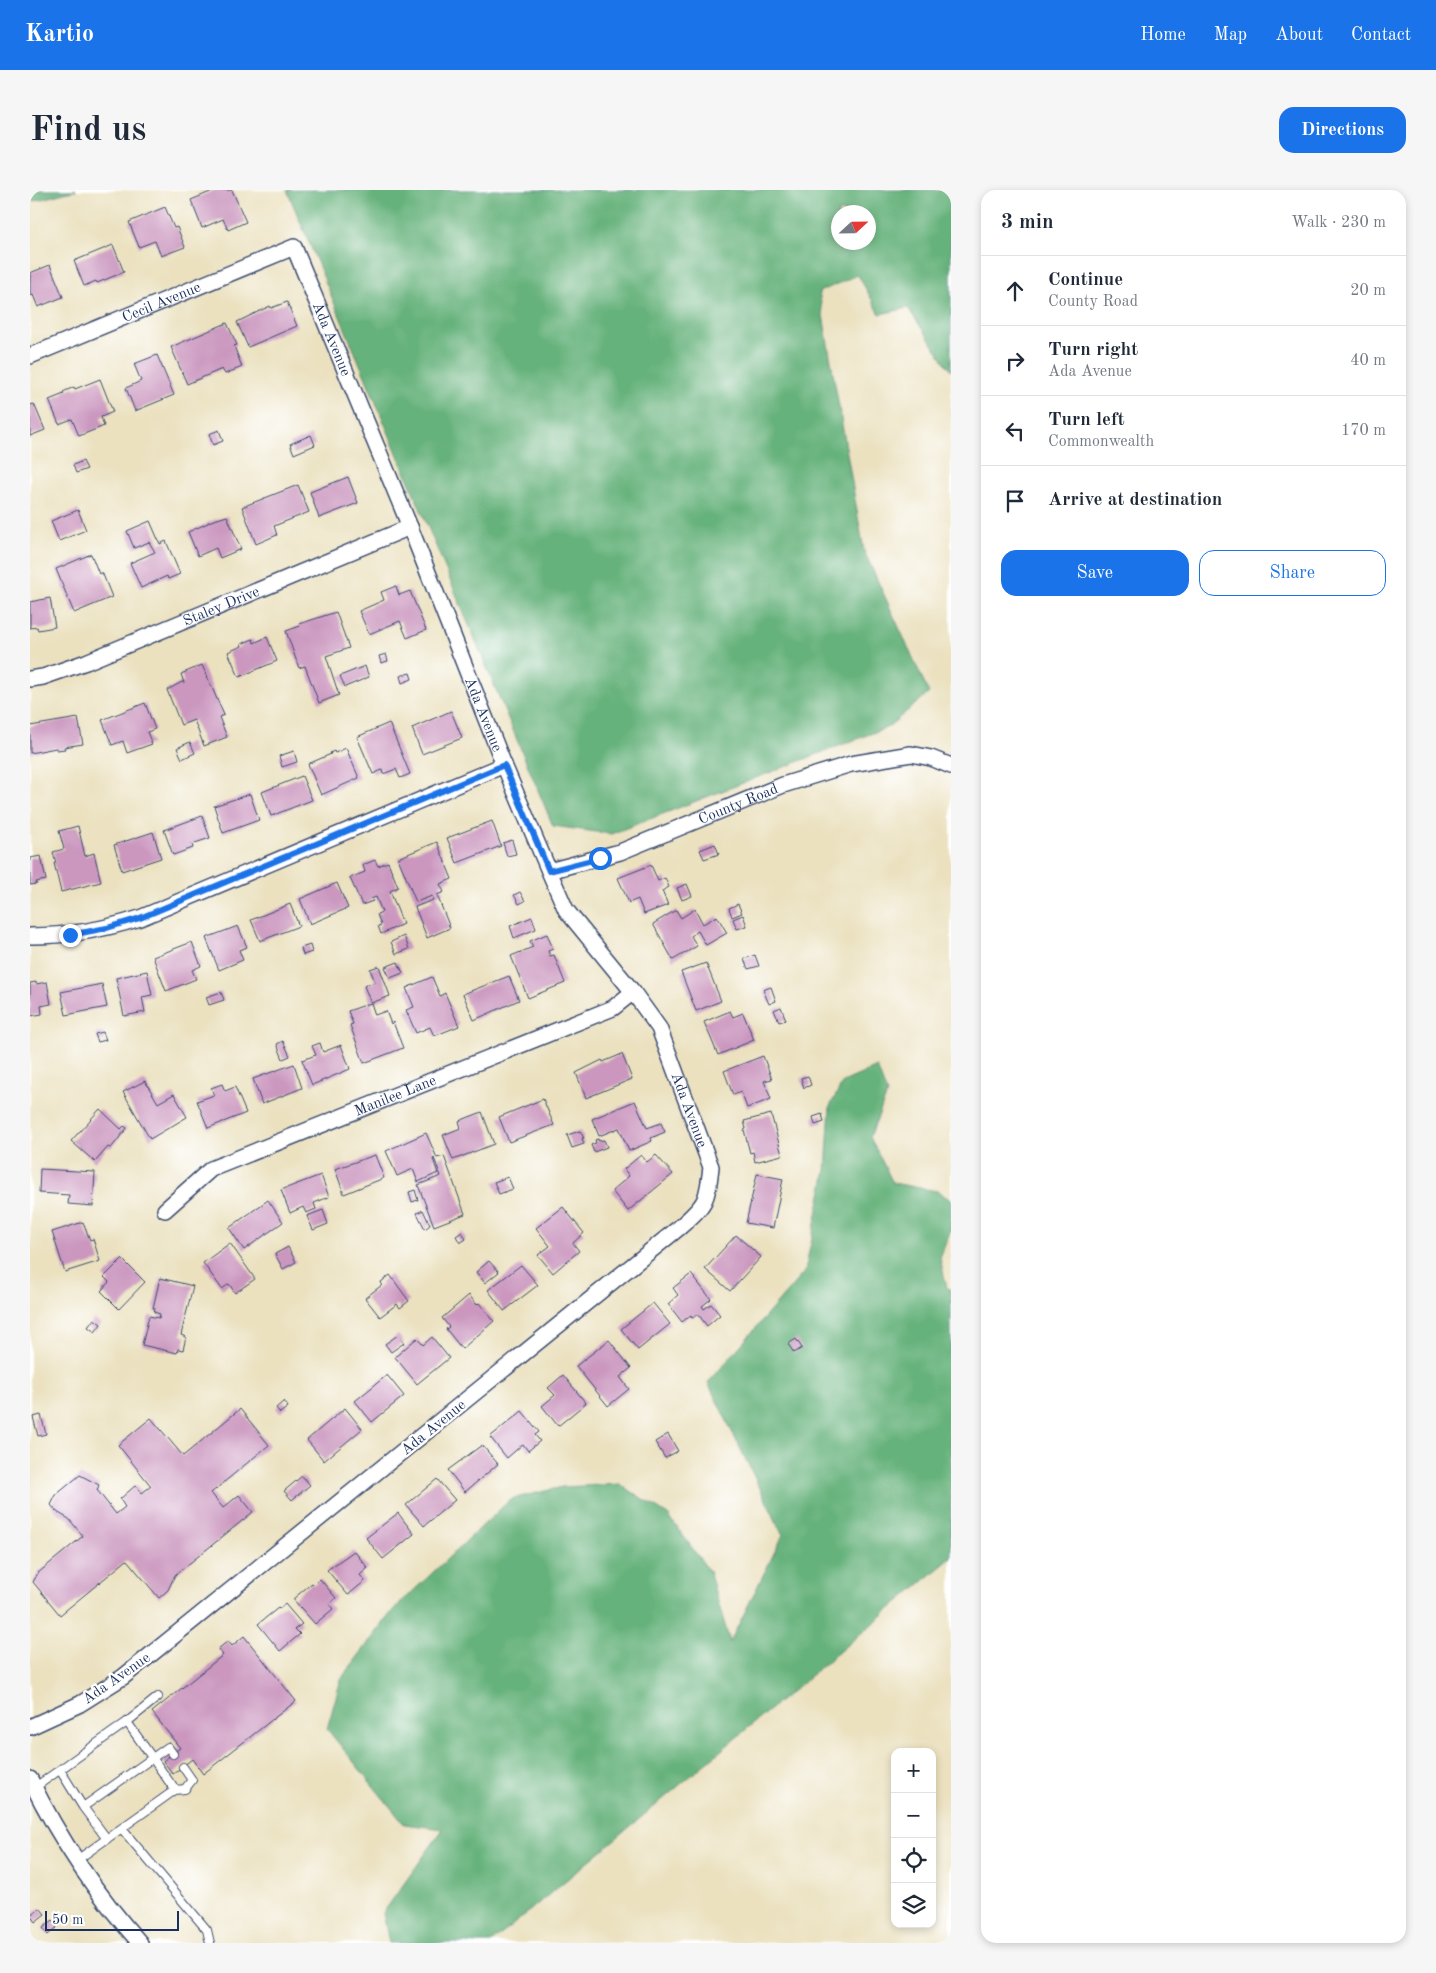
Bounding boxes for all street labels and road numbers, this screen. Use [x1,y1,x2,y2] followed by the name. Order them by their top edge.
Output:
[120,280,203,326] street label: Cecil Avenue
[309,300,353,379] street label: Ada Avenue
[181,585,262,630] street label: Staley Drive
[461,675,504,754] street label: Ada Avenue
[697,782,781,828] street label: County Road
[667,1071,709,1150] street label: Ada Avenue
[353,1074,439,1120] street label: Manilee Lane
[399,1398,469,1459] street label: Ada Avenue
[80,1651,153,1708] street label: Ada Avenue

